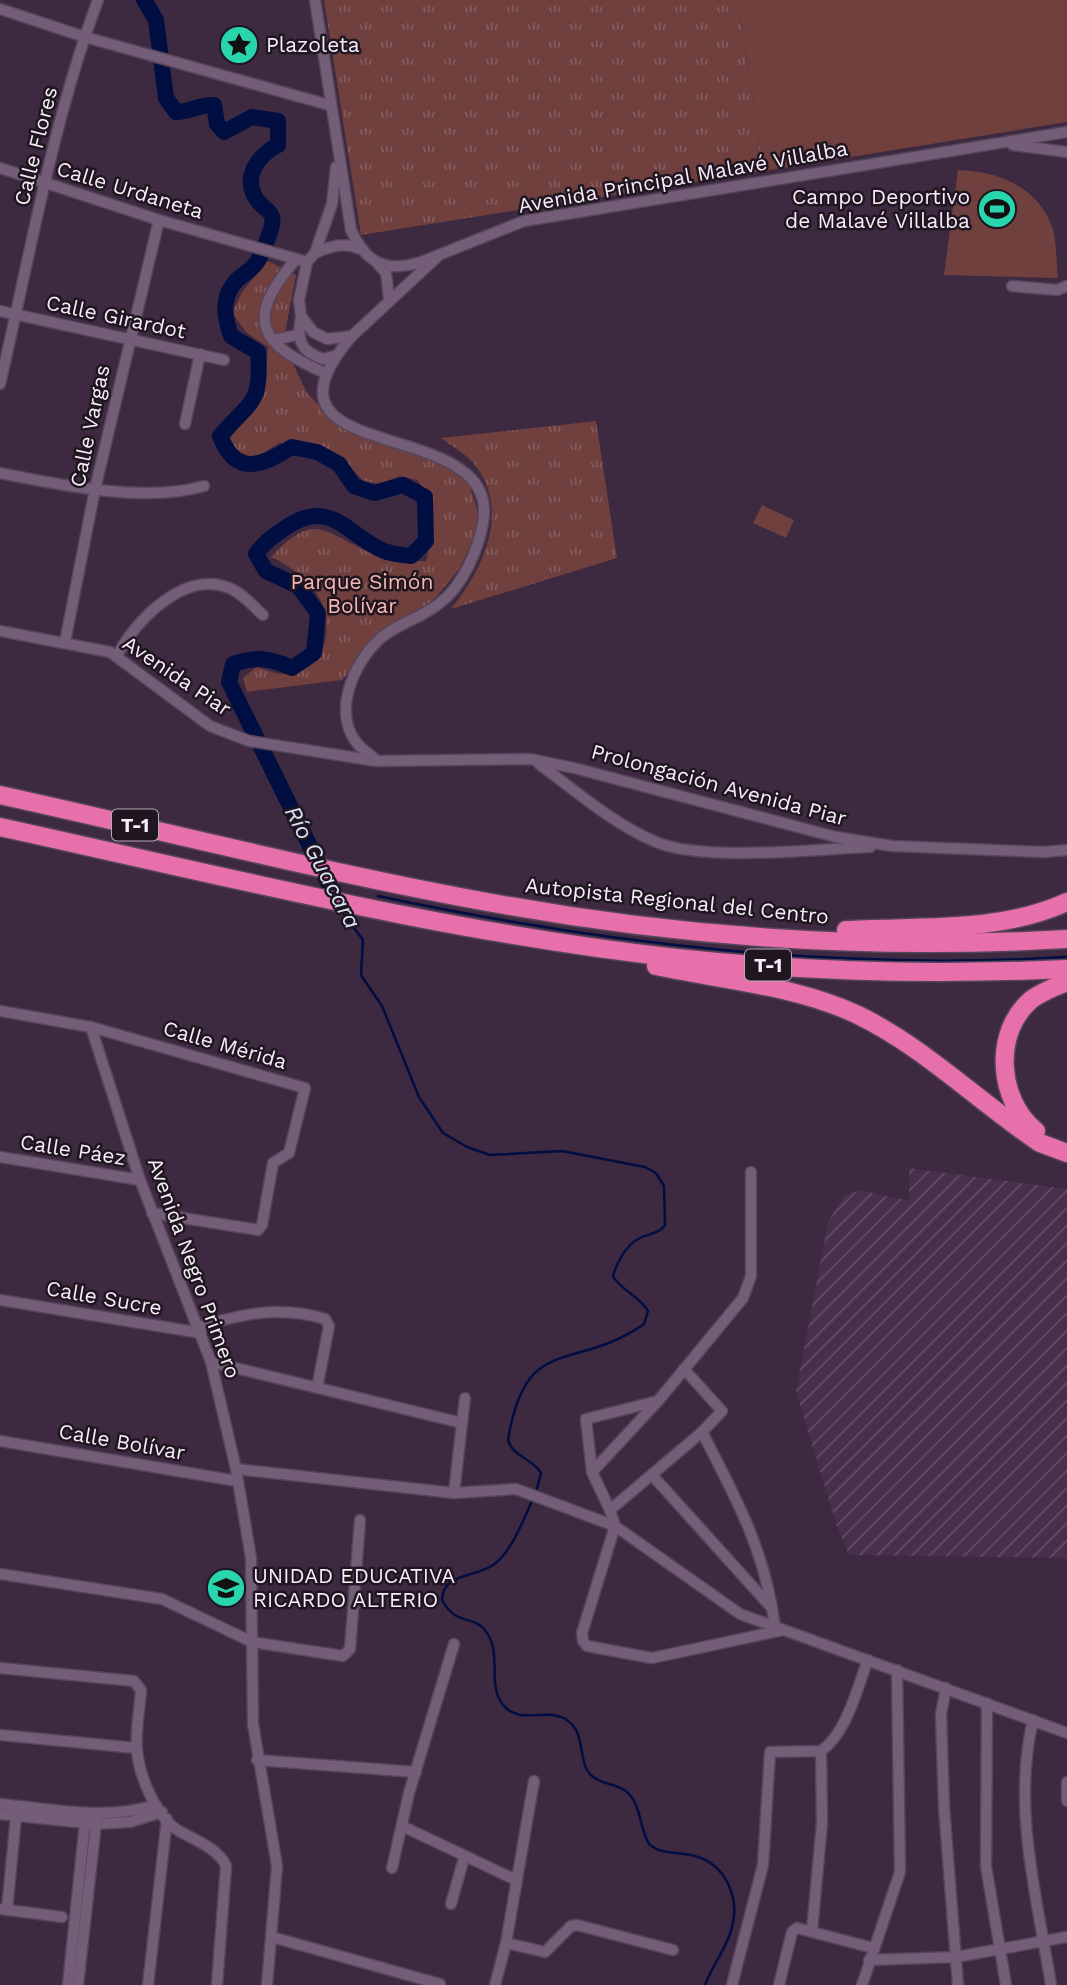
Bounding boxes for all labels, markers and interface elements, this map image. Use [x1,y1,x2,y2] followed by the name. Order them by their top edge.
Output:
[218,24,260,66] place icon: Plazoleta
[266,32,360,57] place label: Plazoleta
[9,84,62,208] street label: Calle Flores
[516,135,850,218] street label: Avenida Principal Malavé Villalba
[54,155,207,224] street label: Calle Urdaneta
[785,184,970,233] place label: Campo Deportivo de Malavé Villalba
[976,188,1018,230] sports icon: Campo Deportivo de Malavé Villalba
[44,290,188,344] street label: Calle Girardot
[64,363,115,489] street label: Calle Vargas
[291,569,433,618] park label: Parque Simón Bolívar
[118,630,237,721] street label: Avenida Piar
[589,738,850,831] street label: Prolongación Avenida Piar
[279,801,366,933] water label: Río Guacara
[112,810,158,840] road number: T-1
[524,872,830,929] street label: Autopista Regional del Centro
[745,950,791,981] road number: T-1
[160,1015,290,1074] street label: Calle Mérida
[19,1129,128,1170] street label: Calle Páez
[143,1154,246,1382] street label: Avenida Negro Primero
[44,1275,164,1320] street label: Calle Sucre
[57,1418,188,1465] street label: Calle Bolívar
[253,1563,455,1612] place label: UNIDAD EDUCATIVA RICARDO ALTERIO
[205,1567,247,1609] school or university icon: UNIDAD EDUCATIVA RICARDO ALTERIO

